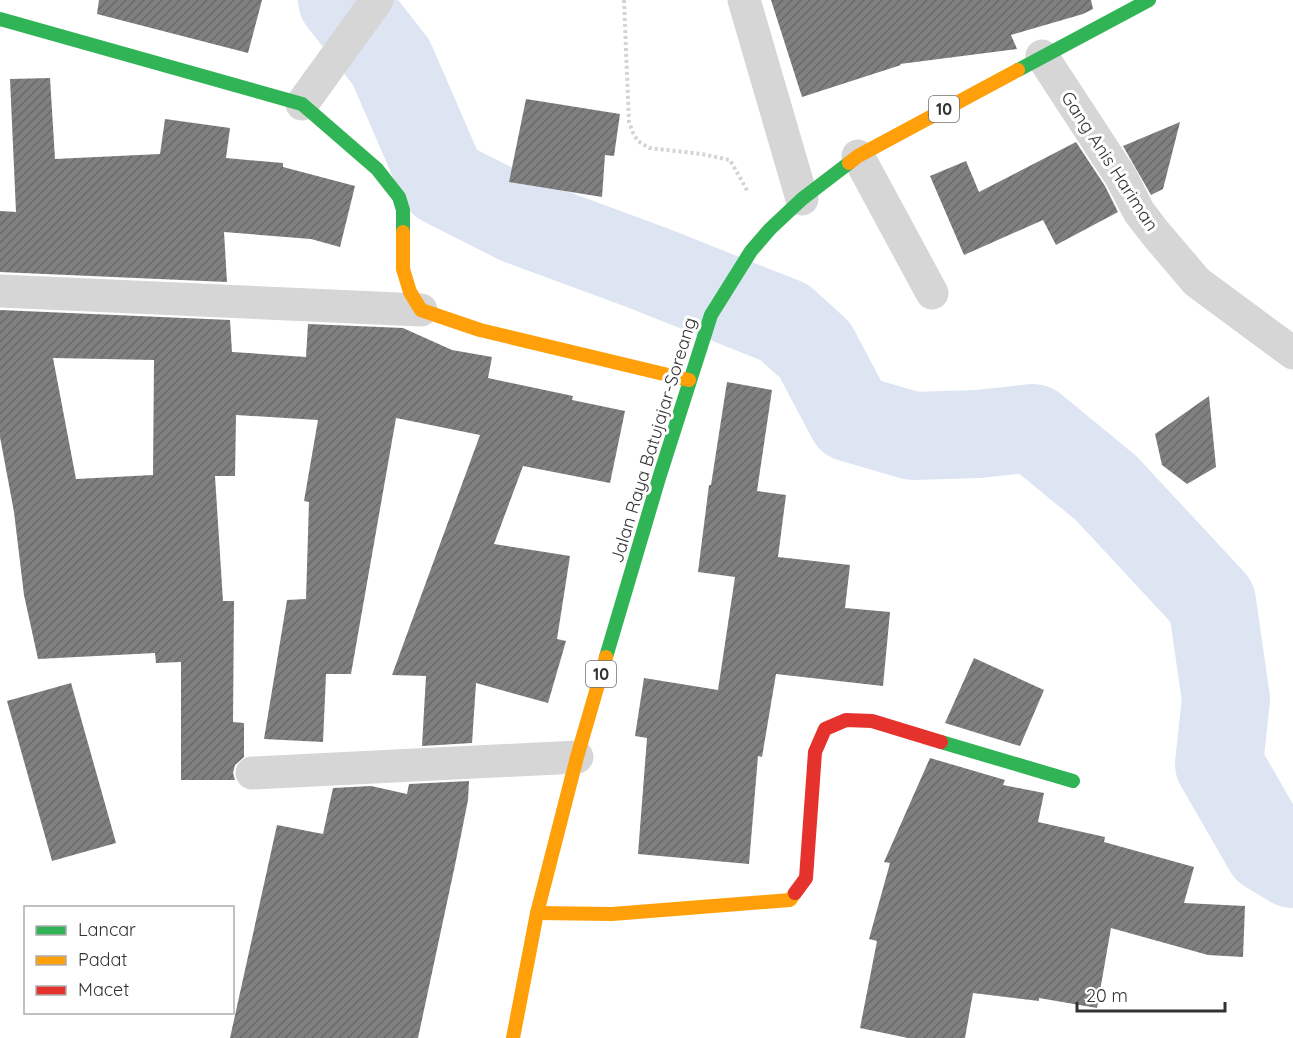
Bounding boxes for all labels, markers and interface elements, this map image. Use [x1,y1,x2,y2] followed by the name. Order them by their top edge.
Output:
[1056,87,1164,235] street label: Gang Anis Hariman
[929,96,959,122] road number: 10
[605,315,701,565] street label: Jalan Raya Batujajar-Soreang
[586,661,616,687] road number: 10
[24,906,234,1014] legend
[78,918,136,941] text: Lancar
[78,948,127,971] text: Padat
[1077,975,1226,1013] scale bar
[78,978,129,1001] text: Macet
[1086,984,1128,1007] text: 20 m

